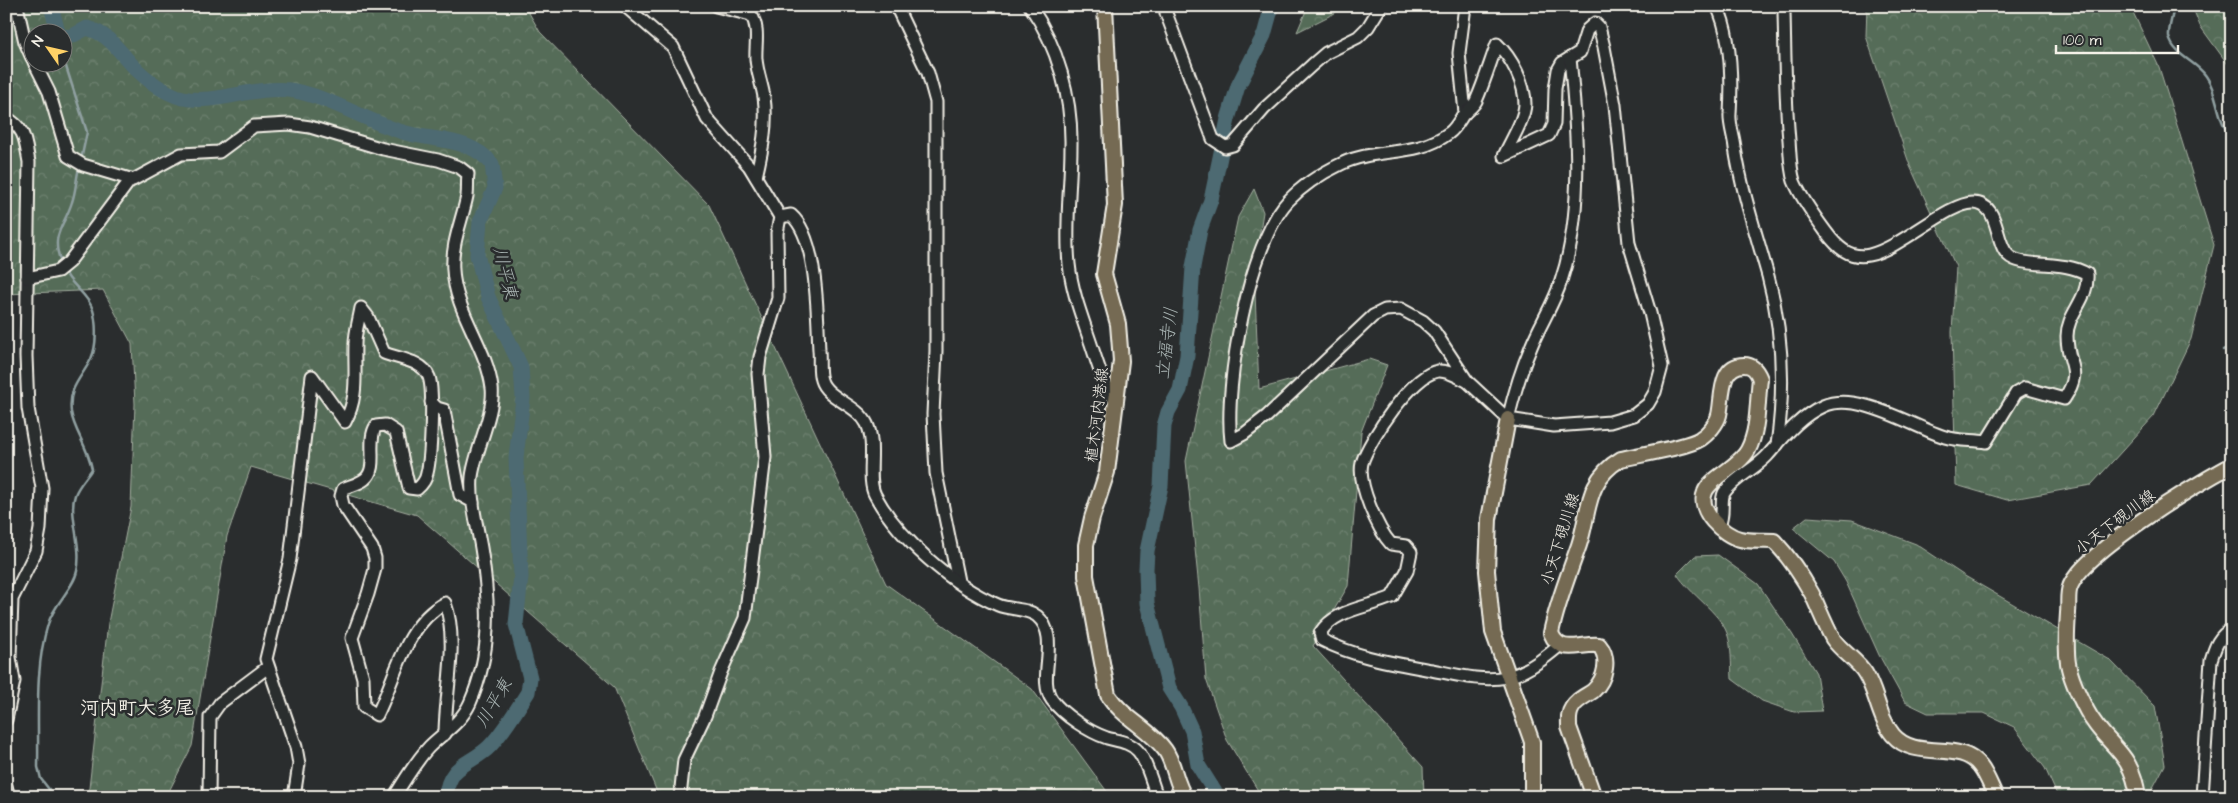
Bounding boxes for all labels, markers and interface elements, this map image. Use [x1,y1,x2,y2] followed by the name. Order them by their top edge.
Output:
[22,22,72,72] north arrow
[2056,22,2178,54] scale bar
[2063,30,2102,51] text: 100 m
[27,32,49,51] text: N
[486,244,524,302] water label: 川平東
[1150,306,1184,380] water label: 立福寺川
[1080,366,1114,464] street label: 植木河内港線
[2070,484,2160,560] street label: 小天下硯川線
[1535,490,1585,588] street label: 小天下硯川線
[469,673,519,733] water label: 川平東
[80,695,194,722] district label: 河内町大多尾

